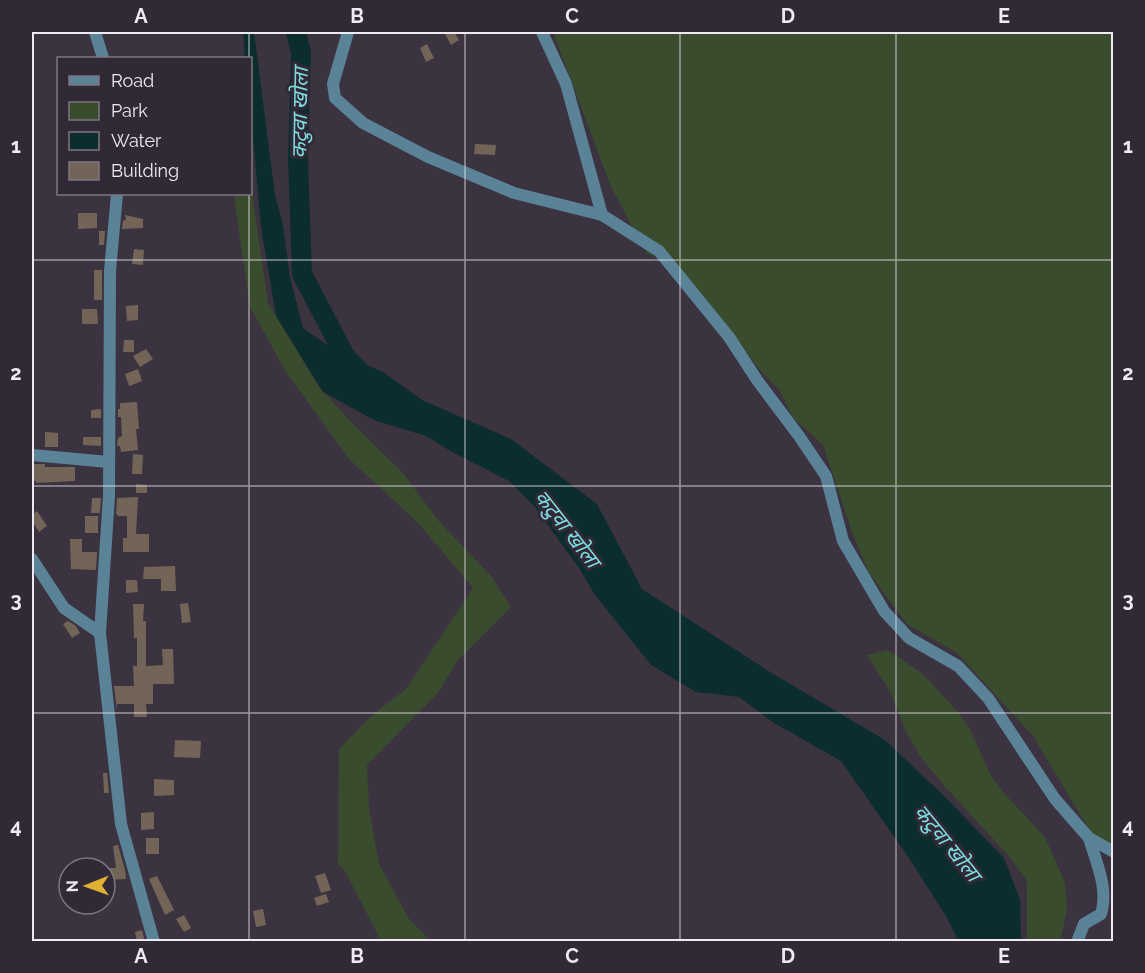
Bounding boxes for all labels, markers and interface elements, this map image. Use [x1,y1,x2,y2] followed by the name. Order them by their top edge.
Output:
[134,4,148,28] text: A
[350,4,364,28] text: B
[565,4,579,28] text: C
[781,4,795,28] text: D
[998,4,1010,28] text: E
[57,57,252,195] legend
[286,64,314,159] water label: कटुवा खोला
[111,70,154,91] text: Road
[111,100,148,121] text: Park
[111,130,162,151] text: Water
[11,134,21,158] text: 1
[1123,134,1133,158] text: 1
[111,160,179,181] text: Building
[10,361,22,385] text: 2
[1122,361,1134,385] text: 2
[529,485,608,576] water label: कटुवा खोला
[10,588,22,612] text: 3
[1122,588,1134,612] text: 3
[908,799,988,889] water label: कटुवा खोला
[10,814,22,838] text: 4
[1122,814,1134,838] text: 4
[57,856,117,916] north arrow
[63,880,82,893] text: N
[134,944,148,968] text: A
[350,944,364,968] text: B
[565,944,579,968] text: C
[781,944,795,968] text: D
[998,944,1010,968] text: E

